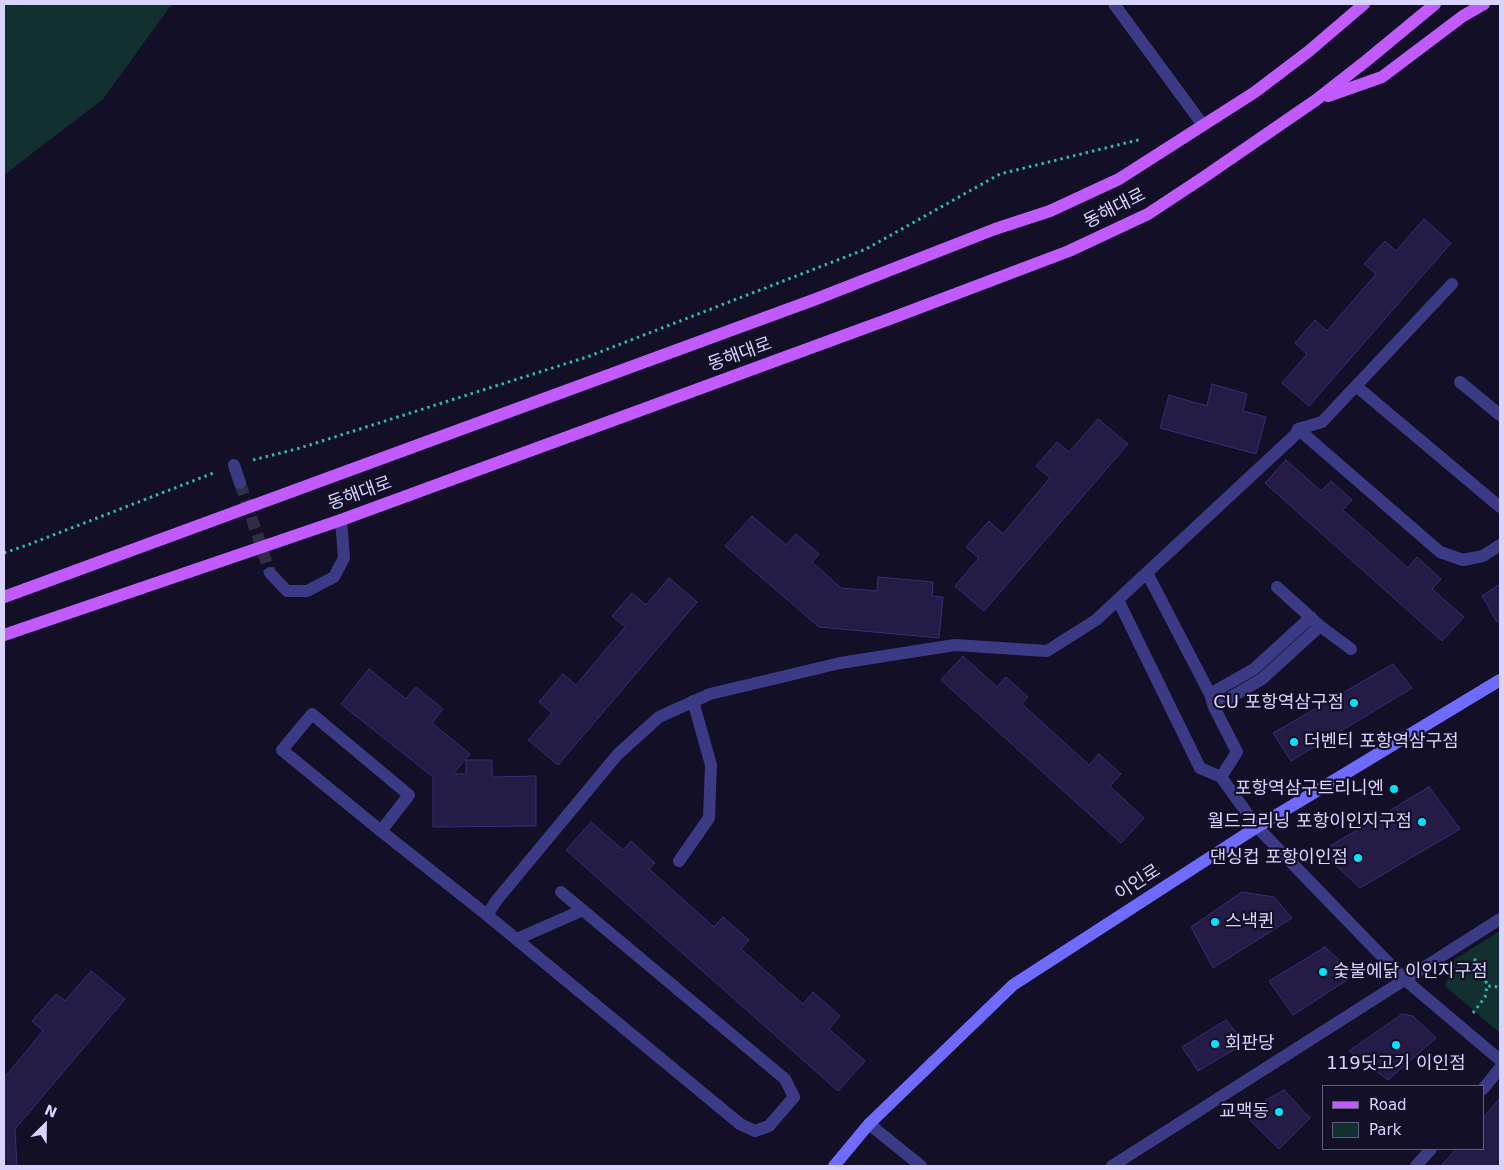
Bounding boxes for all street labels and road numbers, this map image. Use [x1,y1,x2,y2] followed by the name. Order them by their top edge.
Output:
[1081,184,1149,234] street label: 동해대로
[705,334,775,376] street label: 동해대로
[325,473,395,515] street label: 동해대로
[1111,860,1165,906] street label: 이인로

